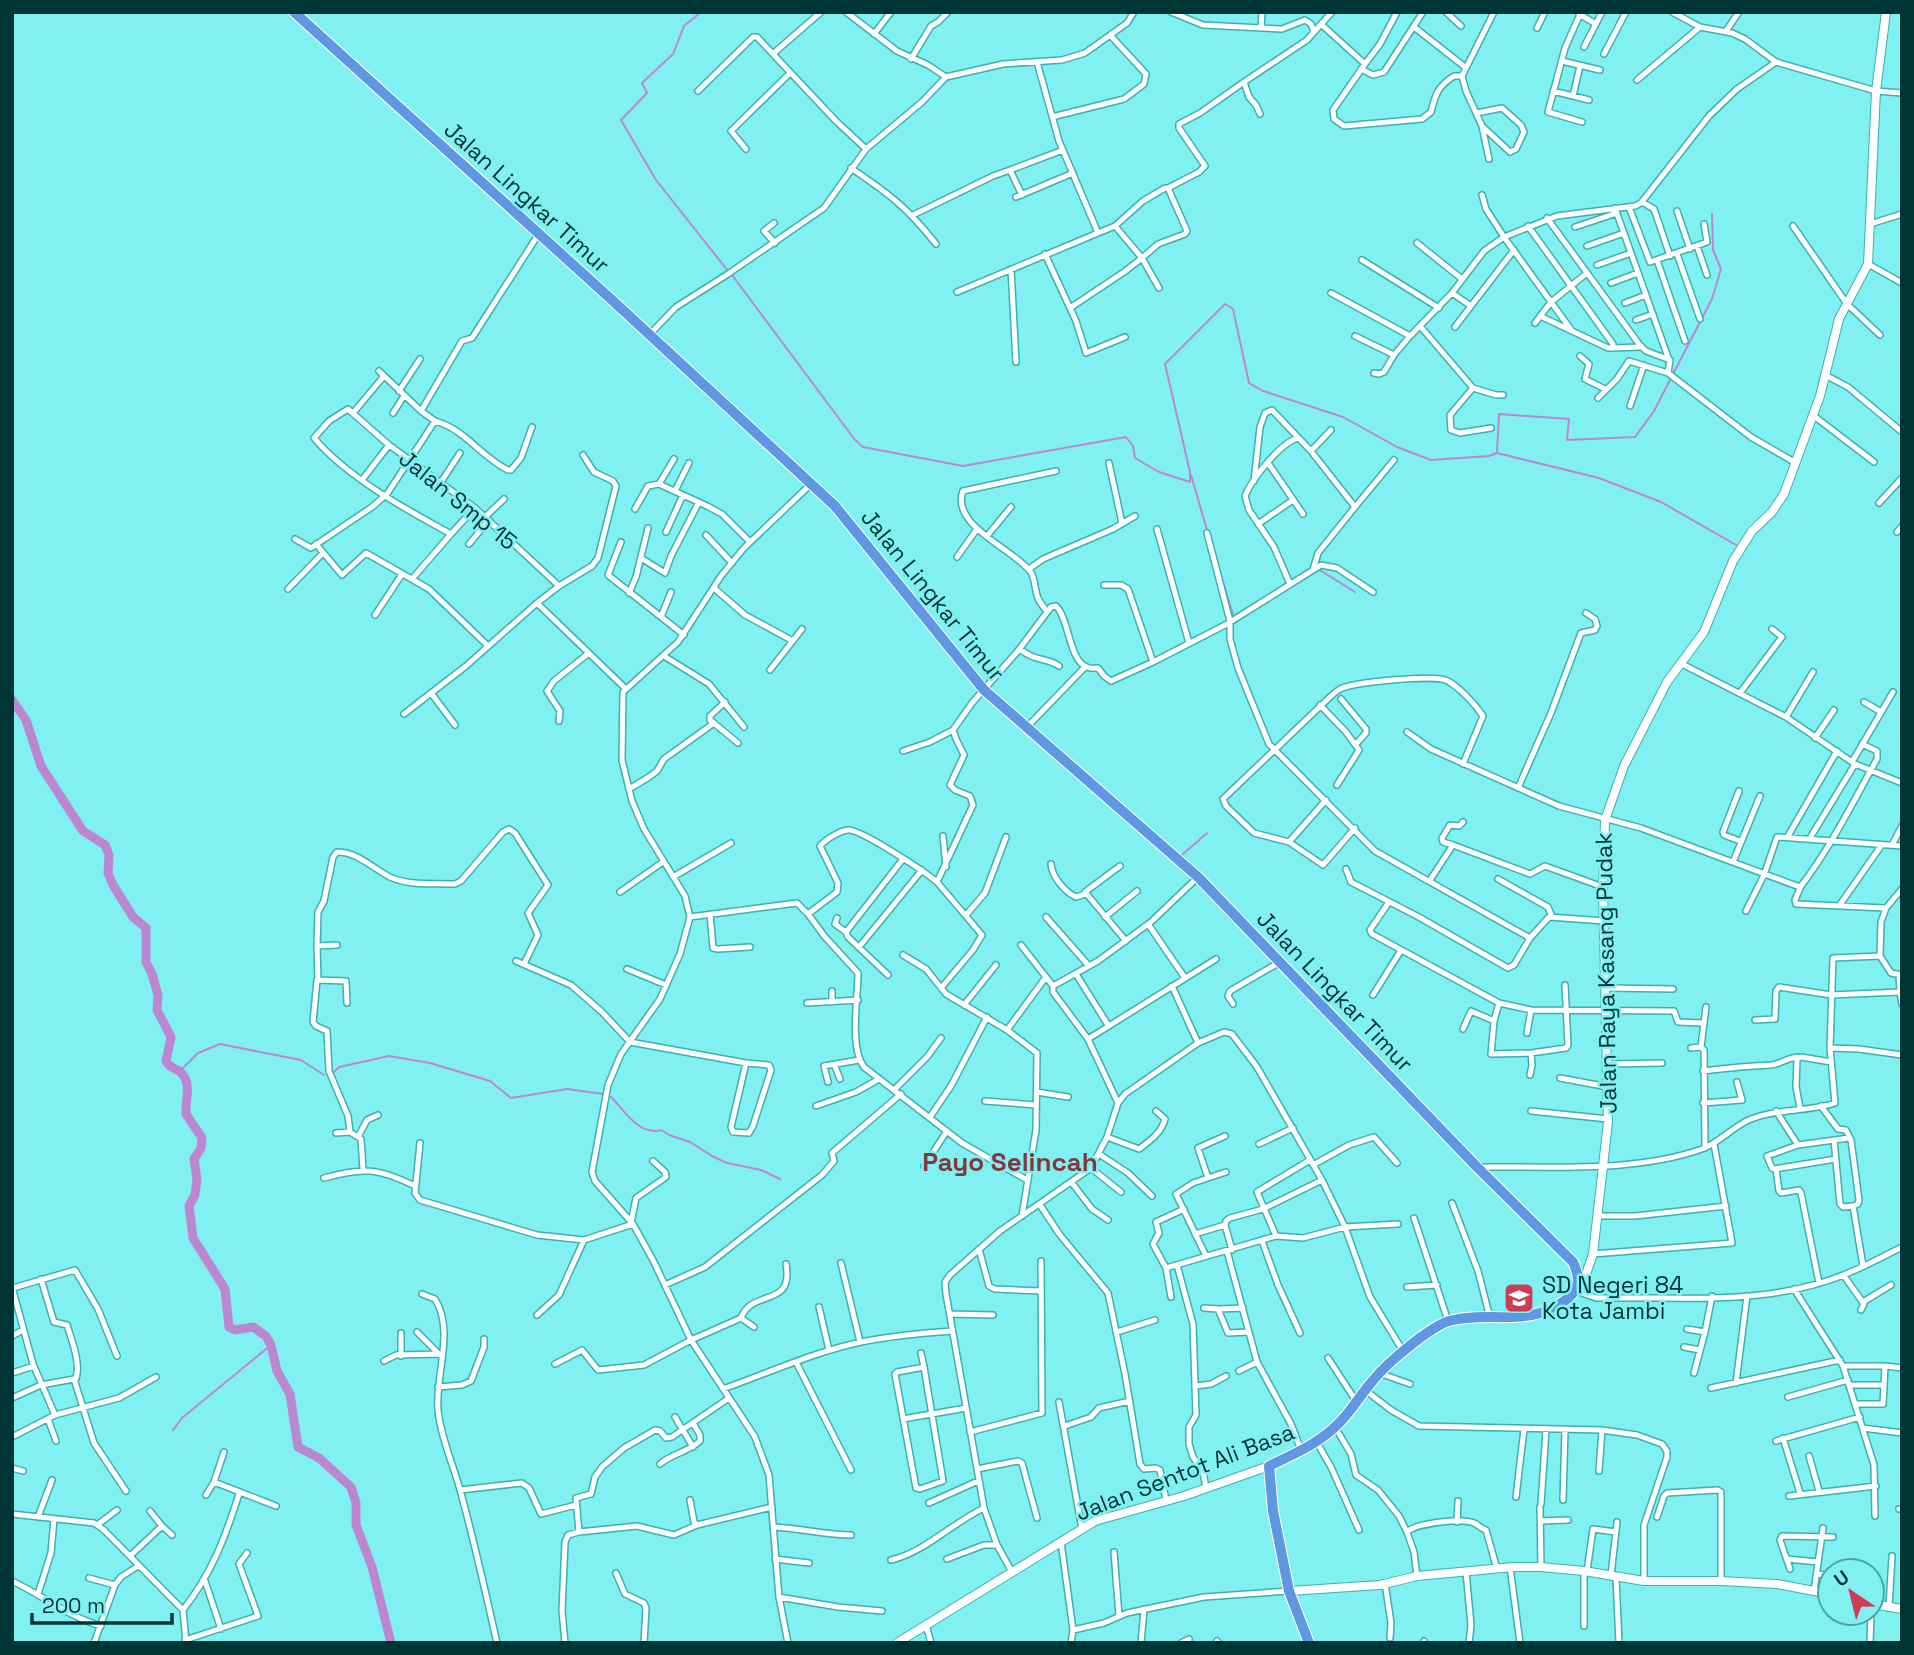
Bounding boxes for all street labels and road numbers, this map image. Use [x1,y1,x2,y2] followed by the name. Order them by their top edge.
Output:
[438,115,616,279] street label: Jalan Lingkar Timur
[393,443,523,557] street label: Jalan Smp 15
[854,503,1012,687] street label: Jalan Lingkar Timur
[1589,832,1623,1114] street label: Jalan Raya Kasang Pudak
[1250,904,1420,1078] street label: Jalan Lingkar Timur
[1071,1416,1299,1528] street label: Jalan Sentot Ali Basa

